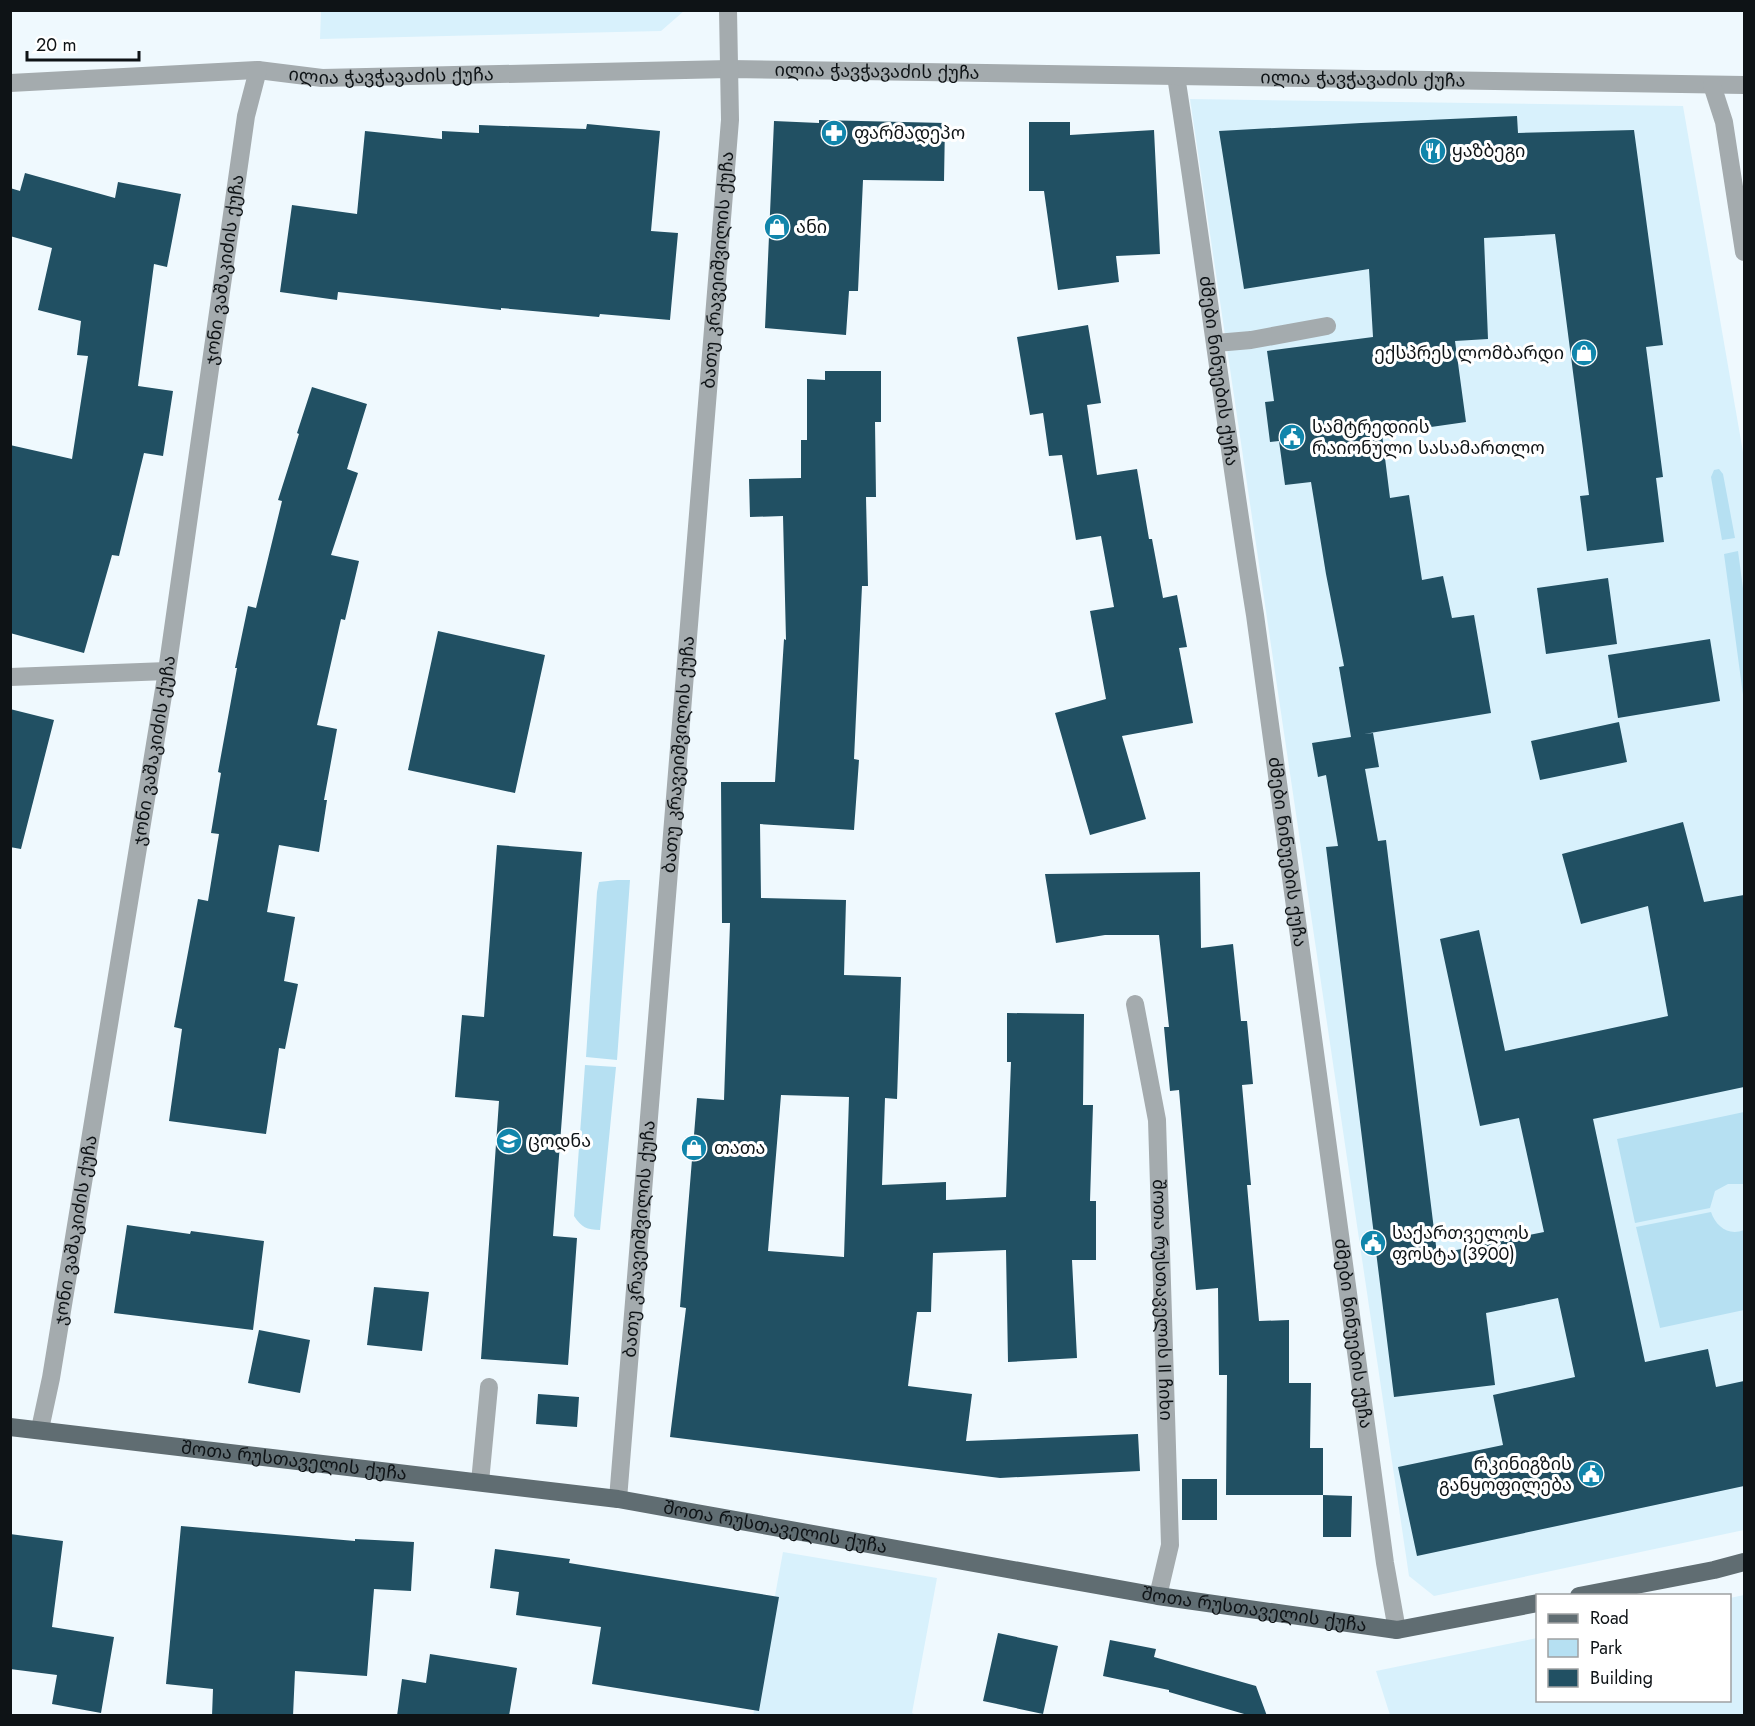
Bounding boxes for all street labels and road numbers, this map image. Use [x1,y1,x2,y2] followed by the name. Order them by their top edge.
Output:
[774,57,980,86] street label: ილია ჭავჭავაძის ქუჩა
[287,61,494,91] street label: ილია ჭავჭავაძის ქუჩა
[1260,64,1466,94] street label: ილია ჭავჭავაძის ქუჩა
[695,150,740,390] street label: ბათუ კრავეიშვილის ქუჩა
[198,173,251,367] street label: ჯონი ვაშაკიძის ქუჩა
[1192,274,1245,468] street label: ძმები ნინუების ქუჩა
[656,635,701,874] street label: ბათუ კრავეიშვილის ქუჩა
[126,654,182,848] street label: ჯონი ვაშაკიძის ქუჩა
[1262,755,1313,949] street label: ძმები ნინუების ქუჩა
[617,1119,662,1358] street label: ბათუ კრავეიშვილის ქუჩა
[47,1133,104,1327] street label: ჯონი ვაშაკიძის ქუჩა
[1146,1179,1179,1421] street label: შოთა რუსთაველის II ჩიხი
[1328,1237,1379,1430] street label: ძმები ნინუების ქუჩა
[180,1434,408,1487] street label: შოთა რუსთაველის ქუჩა
[661,1494,889,1560] street label: შოთა რუსთაველის ქუჩა
[1139,1580,1368,1639] street label: შოთა რუსთაველის ქუჩა

